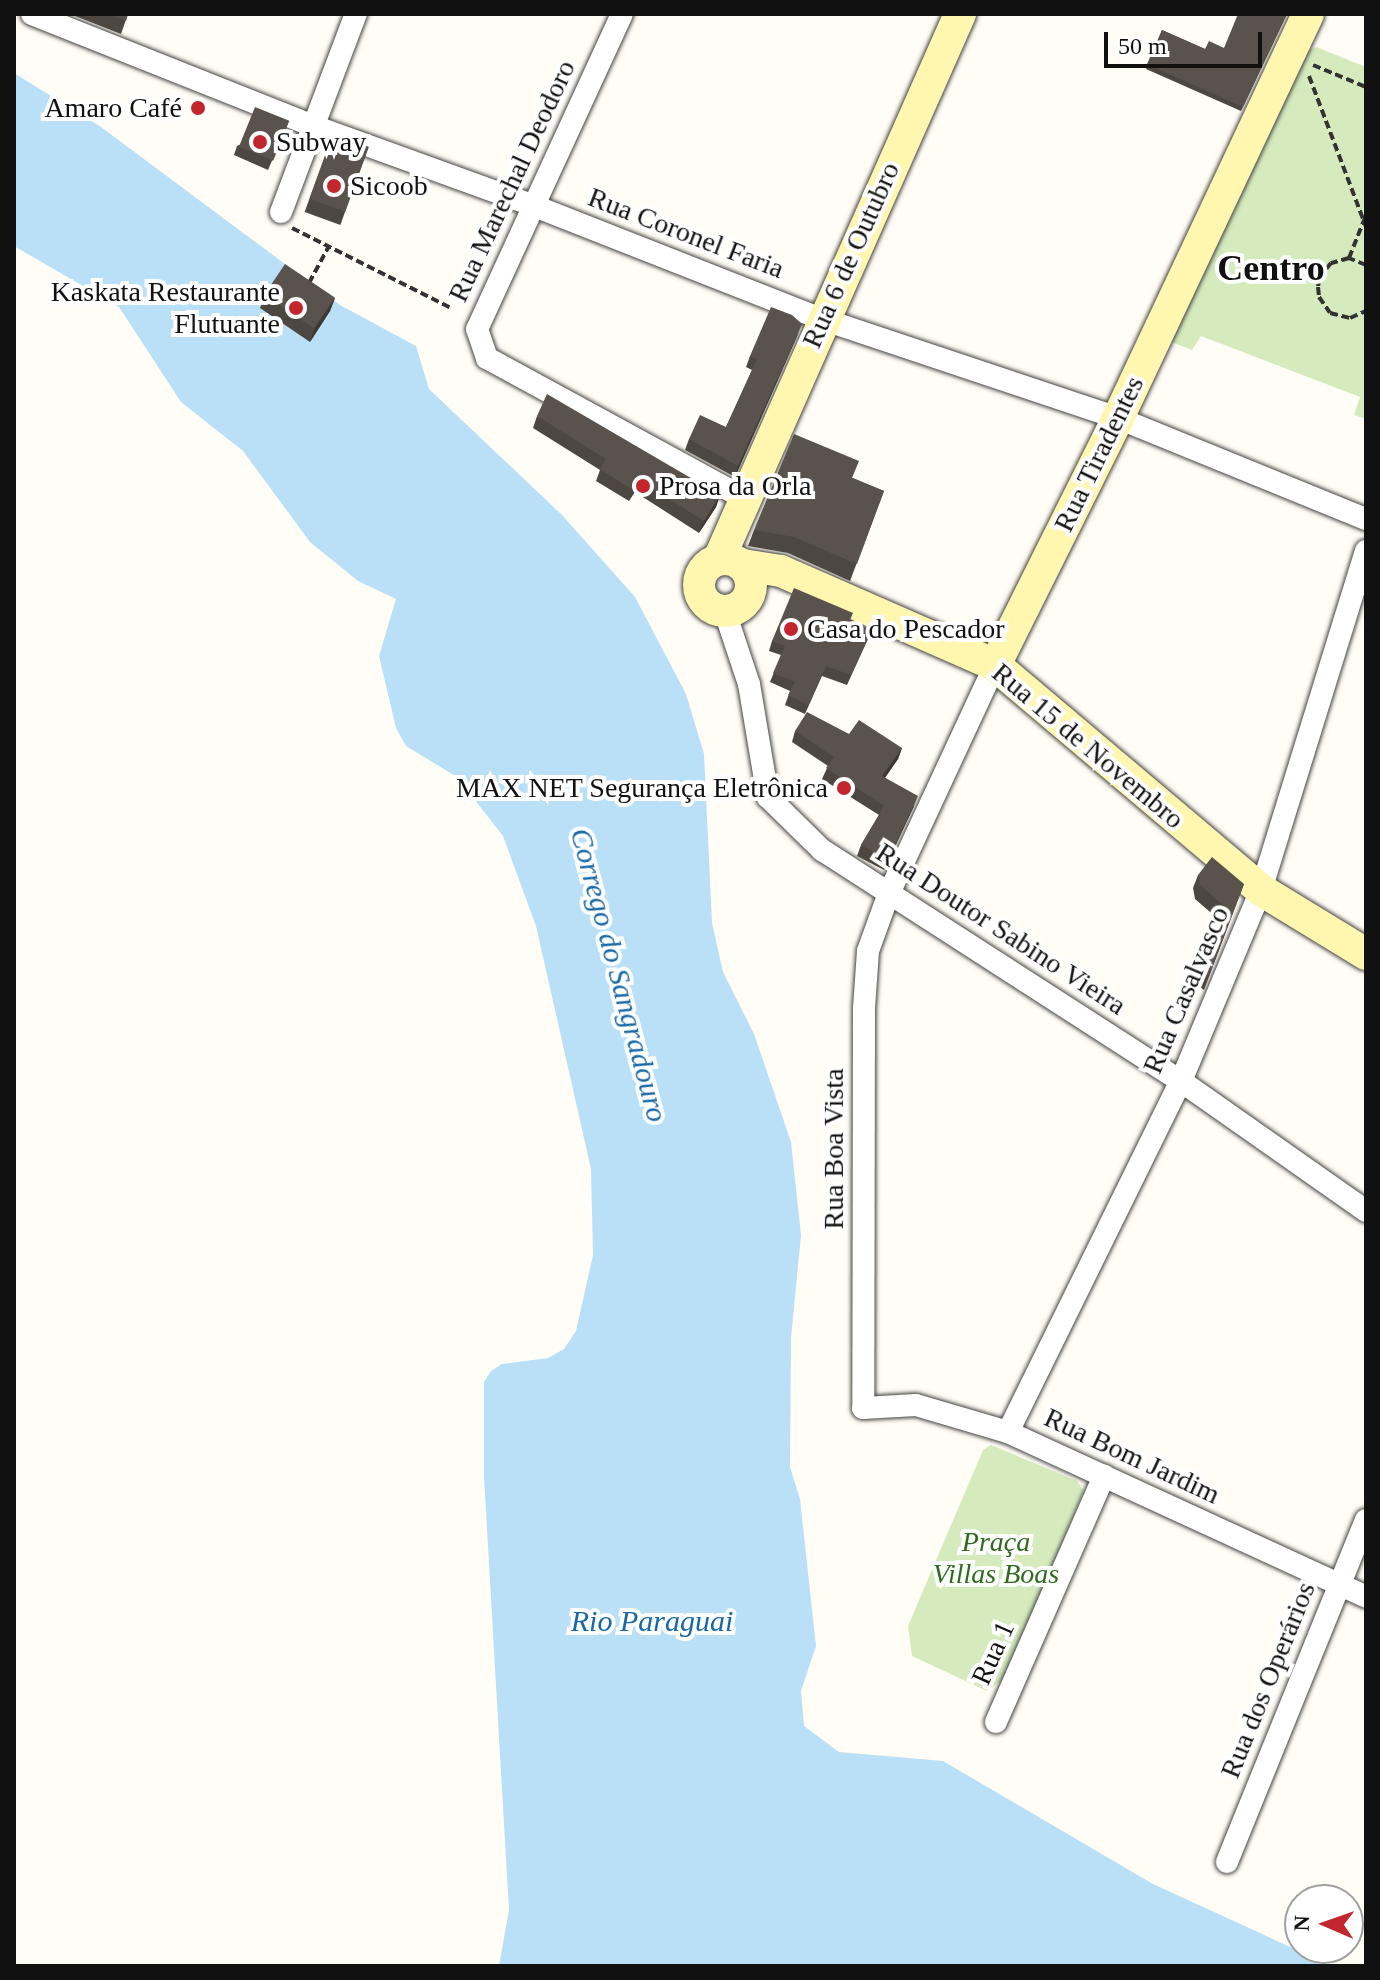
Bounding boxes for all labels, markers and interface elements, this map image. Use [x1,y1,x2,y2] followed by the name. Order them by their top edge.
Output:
[1108,16,1266,66] scale bar
[1118,33,1167,59] text: 50 m
[441,55,583,307] street label: Rua Marechal Deodoro
[44,91,182,125] place label: Amaro Café
[189,99,207,117] marker: Amaro Café
[276,125,366,159] place label: Subway
[251,133,269,151] marker: Subway
[795,157,907,353] street label: Rua 6 de Outubro
[350,169,428,203] place label: Sicoob
[325,177,343,195] marker: Sicoob
[583,180,789,286] street label: Rua Coronel Faria
[1217,247,1325,291] district label: Centro
[51,275,280,341] place label: Kaskata Restaurante Flutuante
[287,299,305,317] marker: Kaskata Restaurante Flutuante
[1047,371,1151,537] street label: Rua Tiradentes
[659,469,811,503] place label: Prosa da Orla
[634,477,652,495] marker: Prosa da Orla
[807,612,1005,646] place label: Casa do Pescador
[782,620,800,638] marker: Casa do Pescador
[985,656,1191,836] street label: Rua 15 de Novembro
[456,771,828,805] place label: MAX NET Segurança Eletrônica
[835,779,853,797] marker: MAX NET Segurança Eletrônica
[562,824,676,1126] water label: Corrego do Sangradouro
[870,836,1132,1022] street label: Rua Doutor Sabino Vieira
[1136,901,1236,1079] street label: Rua Casalvasco
[817,1068,851,1230] street label: Rua Boa Vista
[1039,1401,1225,1511] street label: Rua Bom Jardim
[933,1525,1059,1591] park label: Praça Villas Boas
[1213,1577,1323,1783] street label: Rua dos Operários
[571,1603,733,1639] water label: Rio Paraguai
[964,1616,1022,1690] street label: Rua 1
[1284,1884,1364,1964] north arrow
[1289,1915,1314,1932] text: N

